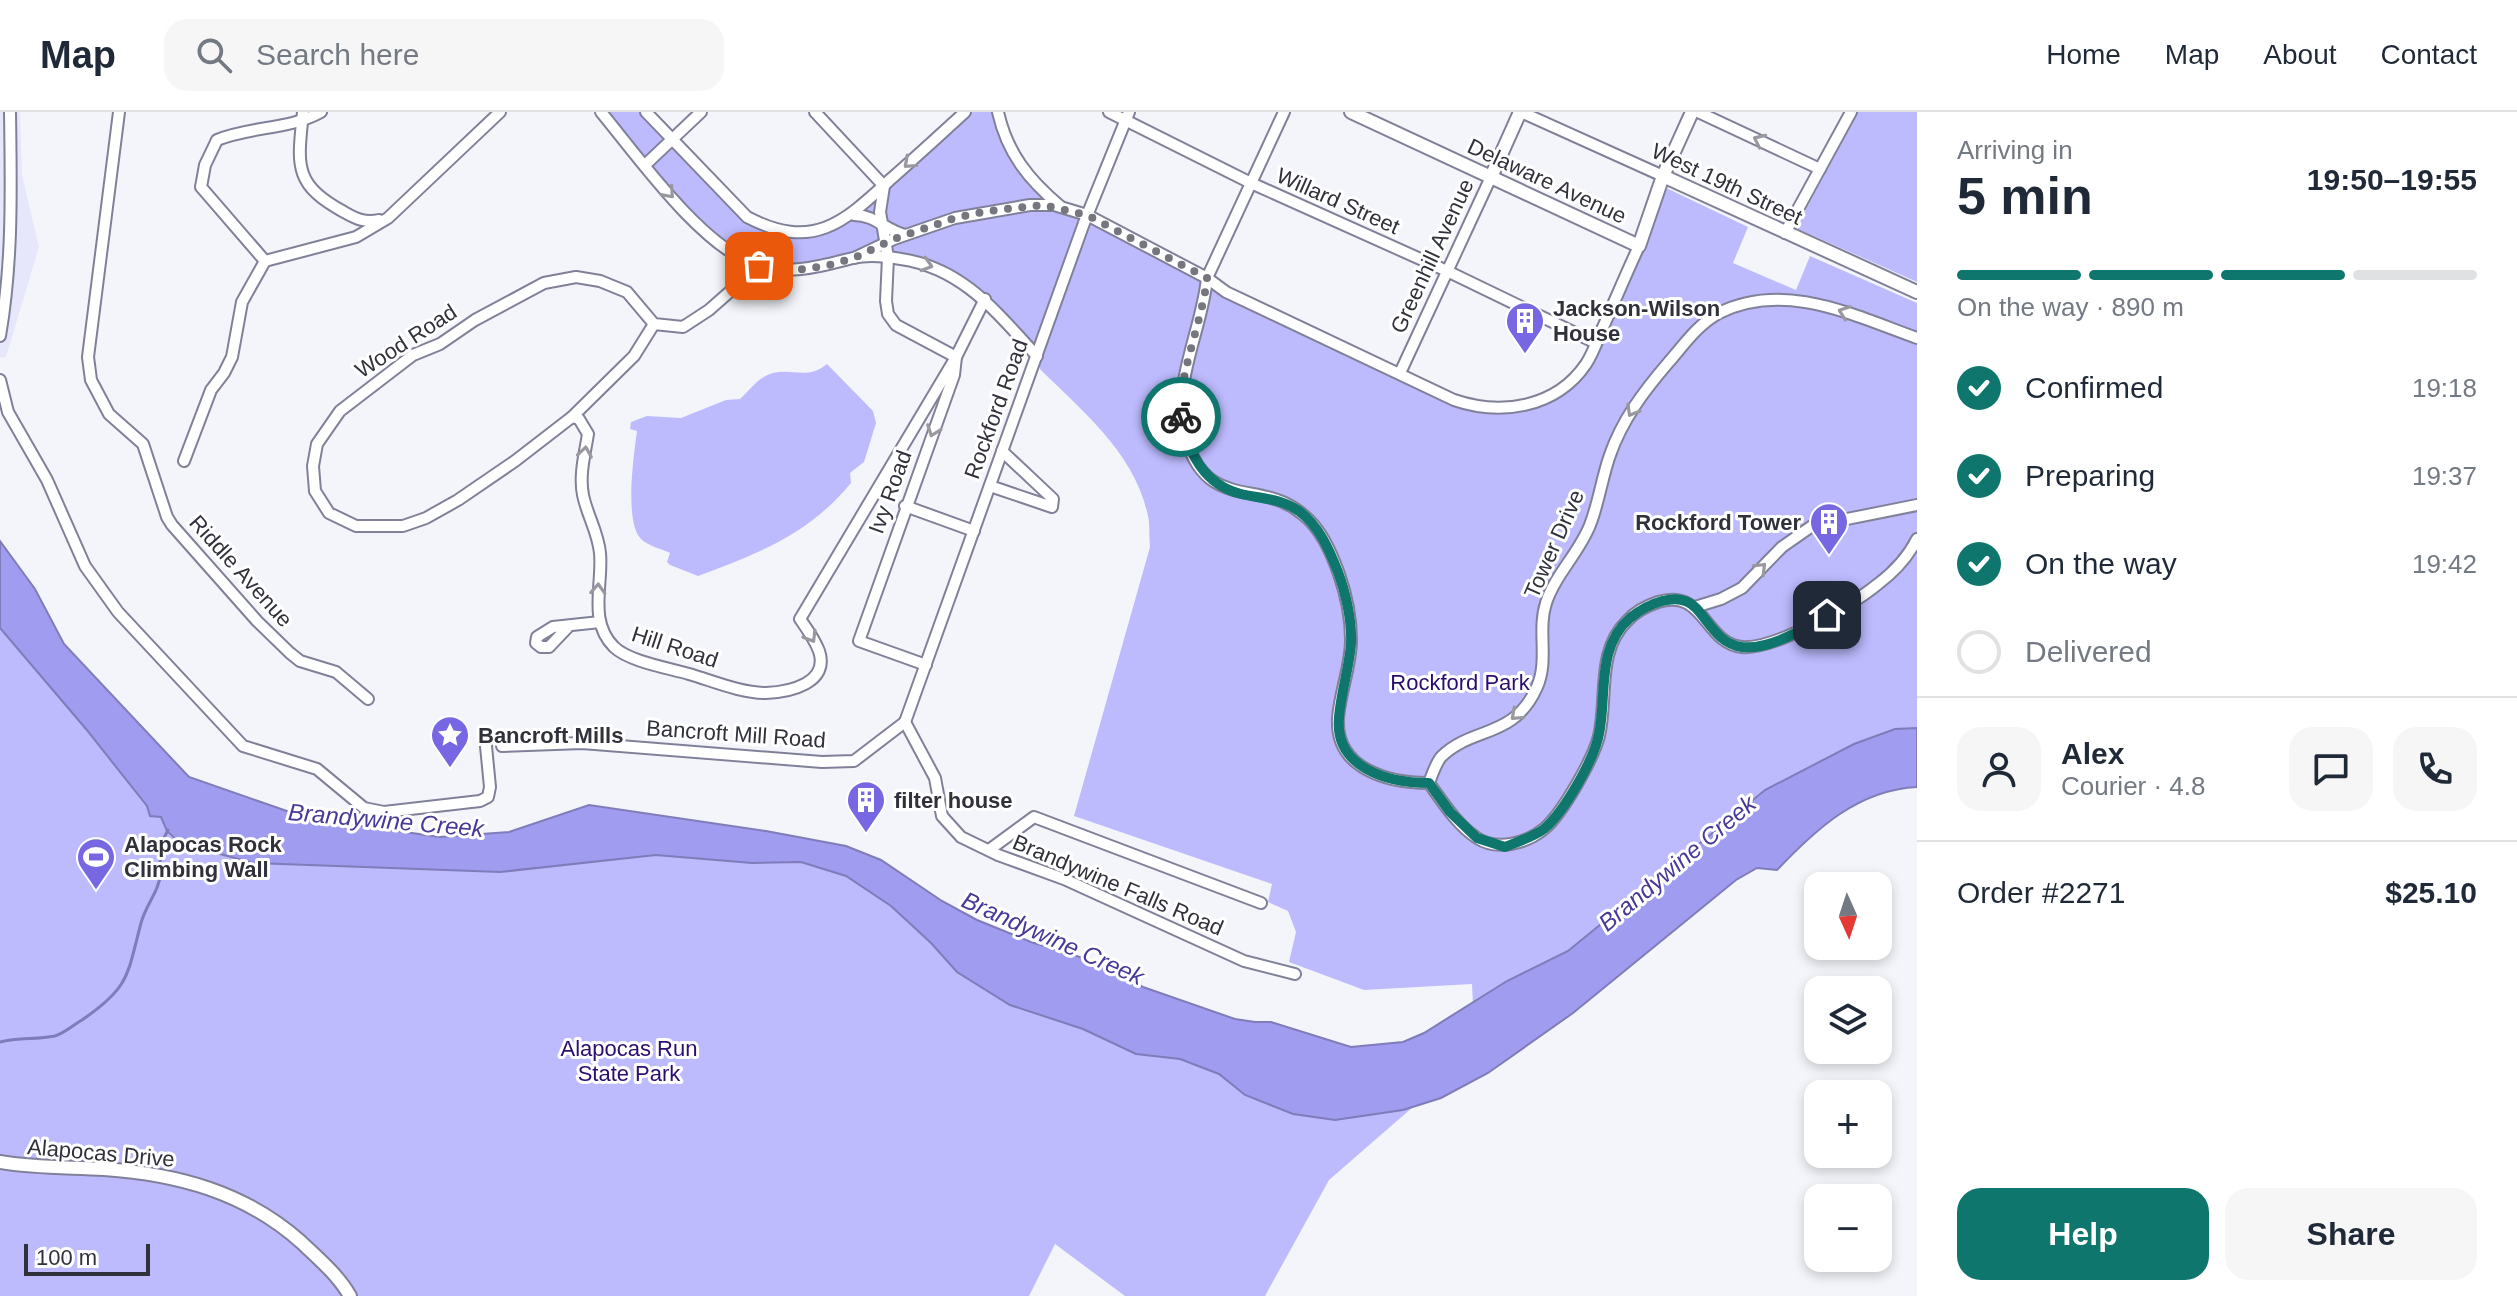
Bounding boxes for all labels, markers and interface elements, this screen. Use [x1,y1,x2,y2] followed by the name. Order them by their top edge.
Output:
[164,19,724,91] search box
[192,33,236,77] icon: search
[40,34,116,76] text: Map
[256,38,419,71] text: Search here
[2046,39,2121,70] text: Home
[2165,39,2219,70] text: Map
[2263,39,2337,70] text: About
[2381,39,2477,70] text: Contact
[1464,133,1630,229] street label: Delaware Avenue
[1753,134,1768,150] one-way arrow
[1957,135,2073,165] text: Arriving in
[1648,138,1806,230] street label: West 19th Street
[904,154,919,168] one-way arrow
[1273,163,1403,239] street label: Willard Street
[2307,163,2477,196] text: 19:50–19:55
[1957,167,2093,225] text: 5 min
[1385,175,1479,337] street label: Greenhill Avenue
[659,183,674,198] one-way arrow
[725,232,793,300] pin
[737,244,781,288] icon: bag
[919,256,933,272] one-way arrow
[1957,292,2184,322] text: On the way · 890 m
[1553,296,1720,346] place label: Jackson-Wilson House
[351,299,461,383] street label: Wood Road
[1504,300,1546,355] building icon: Jackson-Wilson House
[1838,305,1852,321] one-way arrow
[959,336,1033,482] street label: Rockford Road
[1957,366,2001,410] icon: check
[2025,371,2163,404] text: Confirmed
[2412,373,2477,403] text: 19:18
[1141,377,1221,457] courier
[1159,395,1203,439] icon: bike
[1626,402,1642,417] one-way arrow
[927,423,943,437] one-way arrow
[576,445,593,459] one-way arrow
[863,447,917,537] street label: Ivy Road
[1957,454,2001,498] icon: check
[2025,459,2155,492] text: Preparing
[2412,461,2477,491] text: 19:37
[1519,486,1589,602] street label: Tower Drive
[1808,501,1850,556] building icon: Rockford Tower
[184,510,298,632] street label: Riddle Avenue
[1635,510,1801,535] place label: Rockford Tower
[1957,542,2001,586] icon: check
[2025,547,2177,580] text: On the way
[2412,549,2477,579] text: 19:42
[1752,563,1766,577] one-way arrow
[1793,581,1861,649] pin
[590,582,607,595] one-way arrow
[1805,593,1849,637] icon: home
[629,621,721,673] street label: Hill Road
[801,628,817,643] one-way arrow
[2025,635,2152,668] text: Delivered
[1390,670,1531,695] park label: Rockford Park
[1510,705,1525,720] one-way arrow
[429,714,471,769] place icon: Bancroft Mills
[645,715,827,753] street label: Bancroft Mill Road
[478,723,623,748] place label: Bancroft Mills
[1957,727,2041,811] button: person
[2289,727,2373,811] button: chat
[2393,727,2477,811] button: phone
[2061,737,2124,770] text: Alex
[2061,771,2206,801] text: Courier · 4.8
[845,779,887,834] building icon: filter house
[894,788,1013,813] place label: filter house
[1593,788,1762,936] water label: Brandywine Creek
[287,798,487,842] water label: Brandywine Creek
[1009,829,1227,941] street label: Brandywine Falls Road
[124,832,282,882] place label: Alapocas Rock Climbing Wall
[75,836,117,891] sports icon: Alapocas Rock Climbing Wall
[1804,872,1892,960] north arrow
[1804,872,1892,1272] map controls
[1957,876,2125,909] text: Order #2271
[2385,876,2477,909] text: $25.10
[958,886,1150,991] water label: Brandywine Creek
[1804,976,1892,1064] button: layers
[561,1036,697,1086] park label: Alapocas Run State Park
[1804,1080,1892,1168] button: +
[26,1134,176,1172] street label: Alapocas Drive
[1804,1184,1892,1272] button: −
[1957,1188,2209,1280] button: Help
[2225,1188,2477,1280] button: Share
[24,1240,150,1276] scale bar
[36,1245,97,1270] text: 100 m

